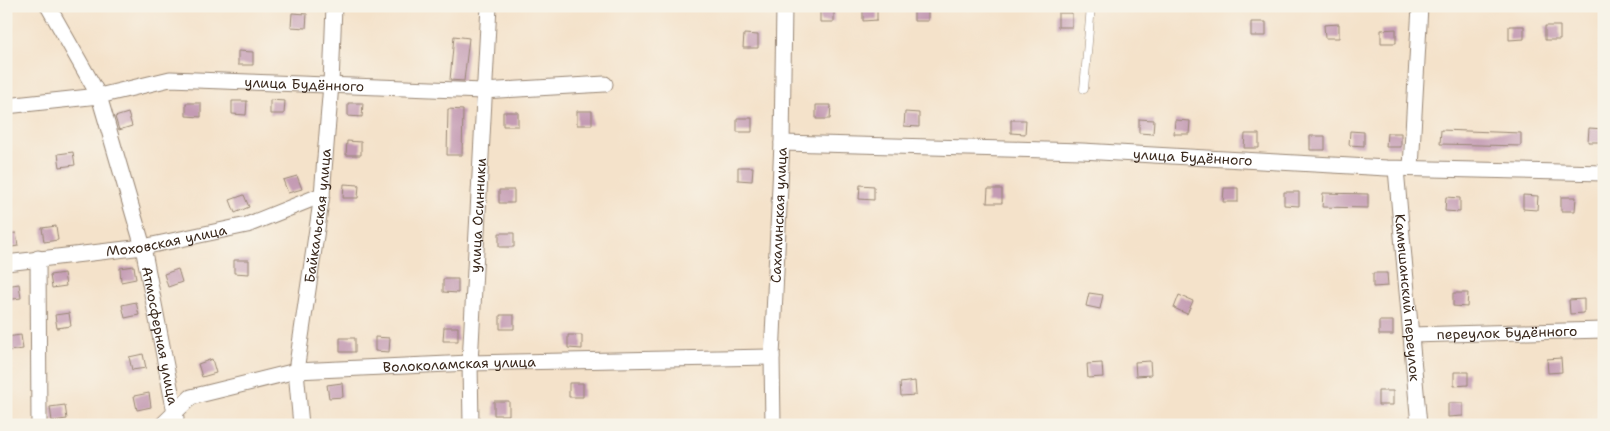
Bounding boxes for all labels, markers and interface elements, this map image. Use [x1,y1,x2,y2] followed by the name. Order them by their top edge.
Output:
[244,73,365,95] street label: улица Будённого
[1132,145,1253,169] street label: улица Будённого
[766,147,791,283] street label: Сахалинская улица
[300,148,335,284] street label: Байкальская улица
[466,157,490,273] street label: улица Осинники
[1391,213,1424,382] street label: Камышанский переулок
[105,220,229,260] street label: Моховская улица
[138,265,182,407] street label: Атмосферная улица
[1436,322,1577,343] street label: переулок Будённого
[382,353,536,376] street label: Волоколамская улица

